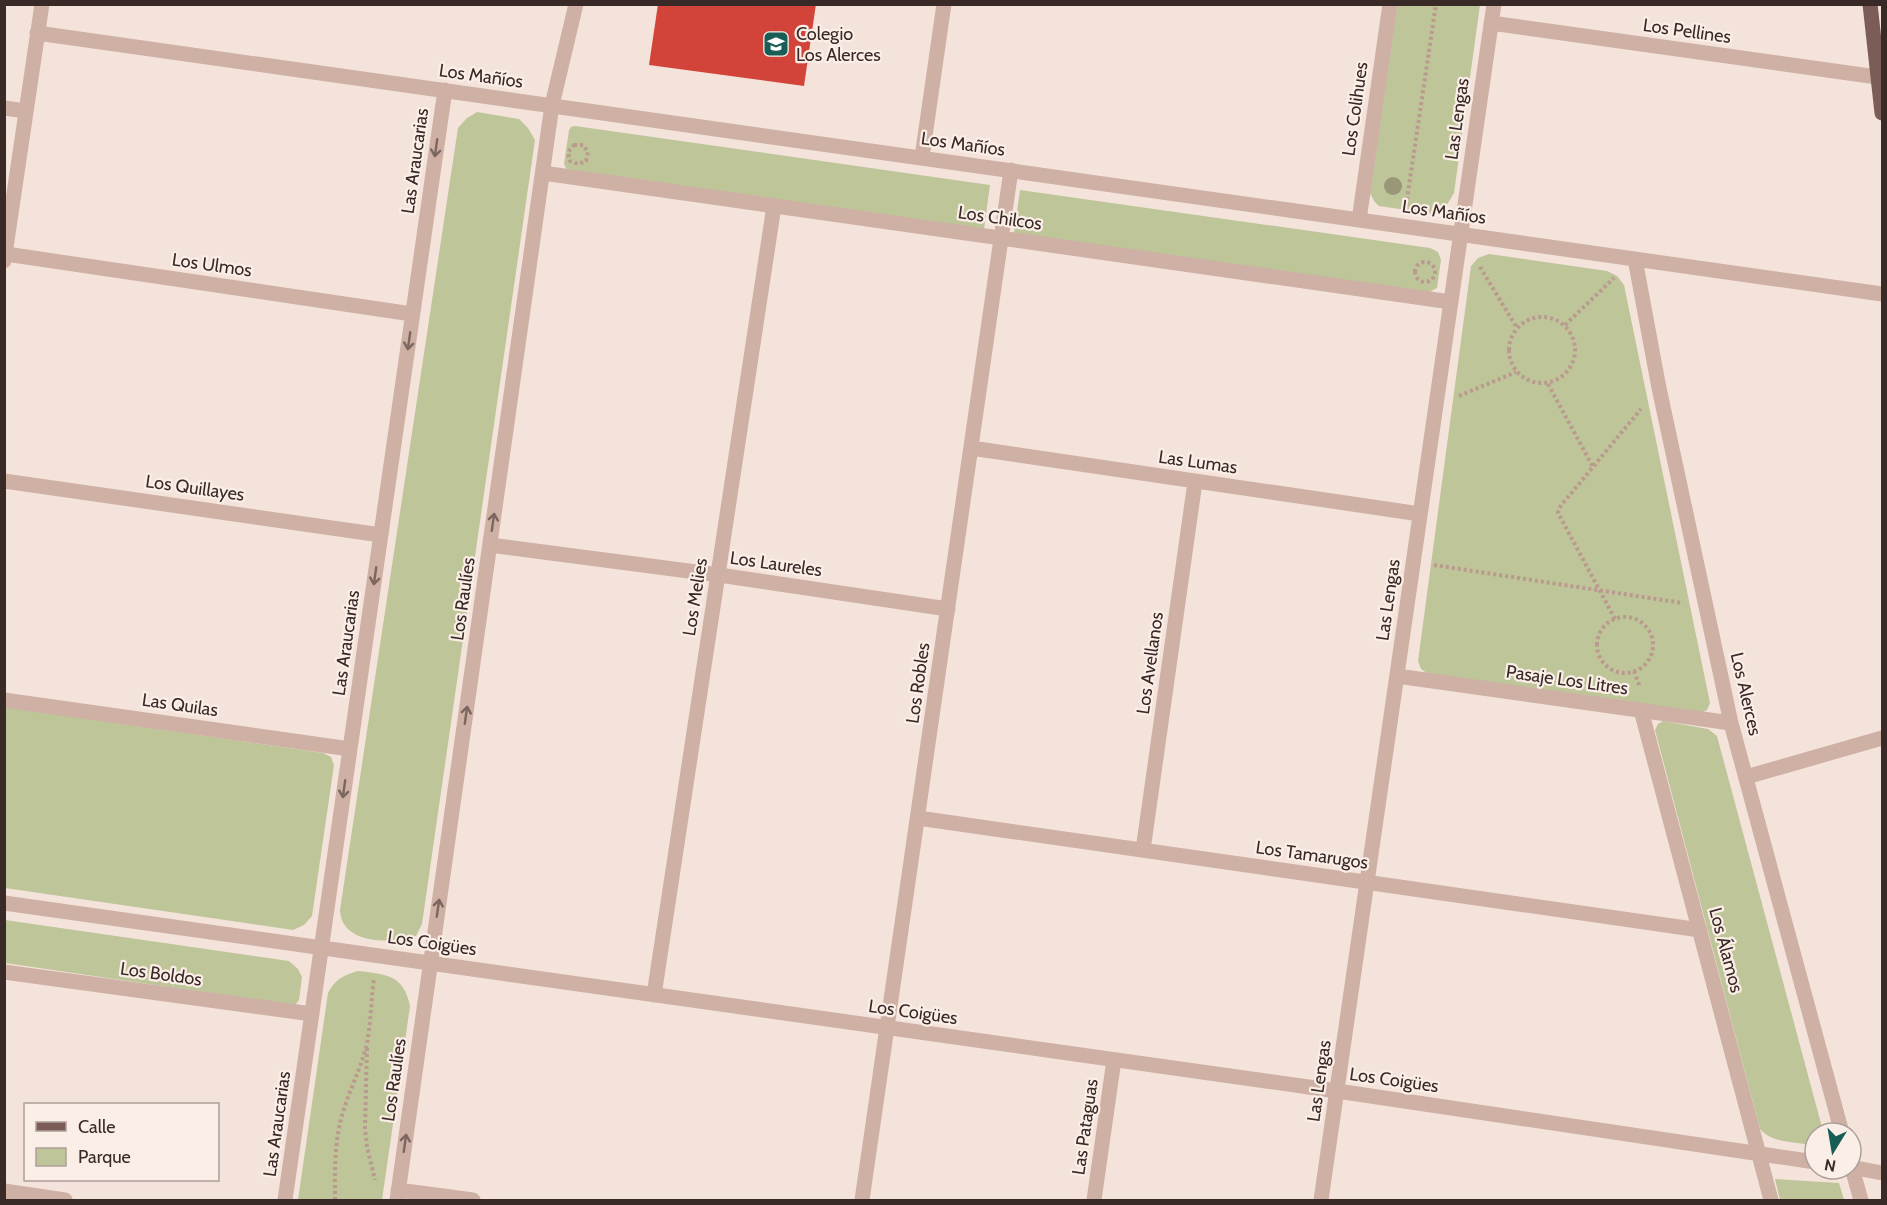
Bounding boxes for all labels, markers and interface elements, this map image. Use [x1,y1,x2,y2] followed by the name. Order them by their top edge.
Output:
[1642,14,1732,48] street label: Los Pellines
[796,23,881,66] place label: Colegio Los Alerces
[761,29,791,59] school or university icon: Colegio Los Alerces
[438,59,524,93] street label: Los Mañíos
[1338,60,1372,158] street label: Los Colihues
[1440,77,1474,161] street label: Las Lengas
[397,107,433,215] street label: Las Araucarias
[920,127,1006,161] street label: Los Mañíos
[431,138,442,157] one-way arrow
[1401,195,1487,229] street label: Los Mañíos
[957,201,1043,235] street label: Los Chilcos
[171,249,253,281] street label: Los Ulmos
[403,331,414,350] one-way arrow
[1157,446,1239,478] street label: Las Lumas
[144,470,246,506] street label: Los Quillayes
[488,512,499,532] one-way arrow
[729,547,823,581] street label: Los Laureles
[446,556,480,642] street label: Los Raulíes
[678,556,712,638] street label: Los Melies
[1371,558,1405,642] street label: Las Lengas
[369,565,380,585] one-way arrow
[328,589,364,697] street label: Las Araucarias
[1132,610,1168,716] street label: Los Avellanos
[901,641,935,725] street label: Los Robles
[1726,650,1766,738] street label: Los Alerces
[1505,661,1629,699] street label: Pasaje Los Litres
[141,689,219,721] street label: Las Quilas
[460,705,471,725] one-way arrow
[339,779,350,799] one-way arrow
[1254,836,1370,874] street label: Los Tamarugos
[433,899,444,918] one-way arrow
[1704,905,1748,995] street label: Los Álamos
[386,926,478,960] street label: Los Coigües
[119,957,203,991] street label: Los Boldos
[867,995,959,1029] street label: Los Coigües
[377,1037,411,1123] street label: Los Raulíes
[1302,1039,1336,1123] street label: Las Lengas
[1348,1063,1440,1097] street label: Los Coigües
[259,1070,295,1178] street label: Las Araucarias
[1067,1078,1103,1176] street label: Las Pataguas
[24,1103,219,1181] legend
[78,1116,115,1138] text: Calle
[1803,1121,1863,1181] north arrow
[400,1133,411,1153] one-way arrow
[78,1146,131,1168] text: Parque
[1823,1155,1838,1176] text: N

